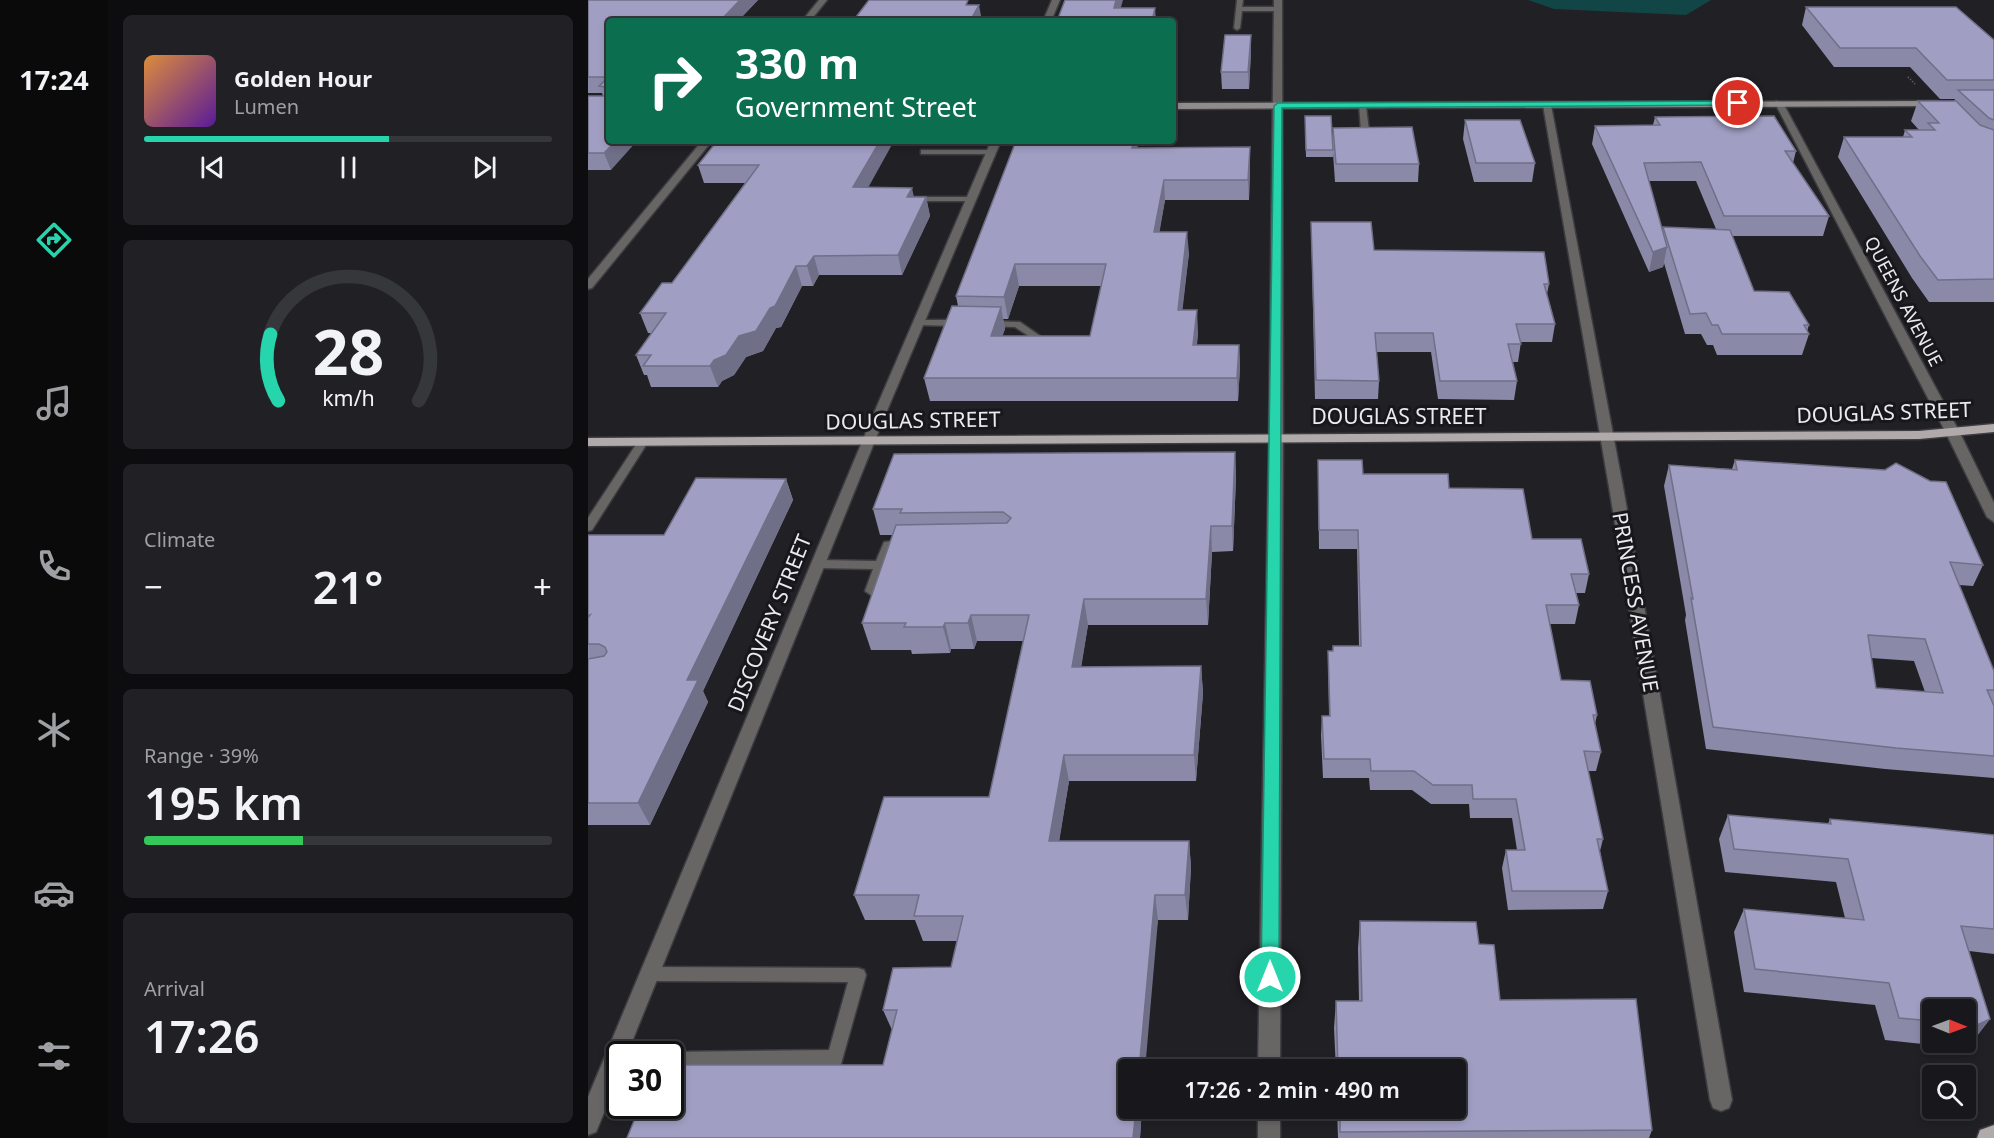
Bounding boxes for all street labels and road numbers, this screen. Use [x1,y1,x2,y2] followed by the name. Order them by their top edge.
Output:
[1860,232,1948,370] street label: QUEENS AVENUE
[1796,395,1972,429] street label: DOUGLAS STREET
[1311,402,1487,430] street label: DOUGLAS STREET
[825,404,1001,436] street label: DOUGLAS STREET
[1606,510,1666,694] street label: PRINCESS AVENUE
[721,530,818,716] street label: DISCOVERY STREET

